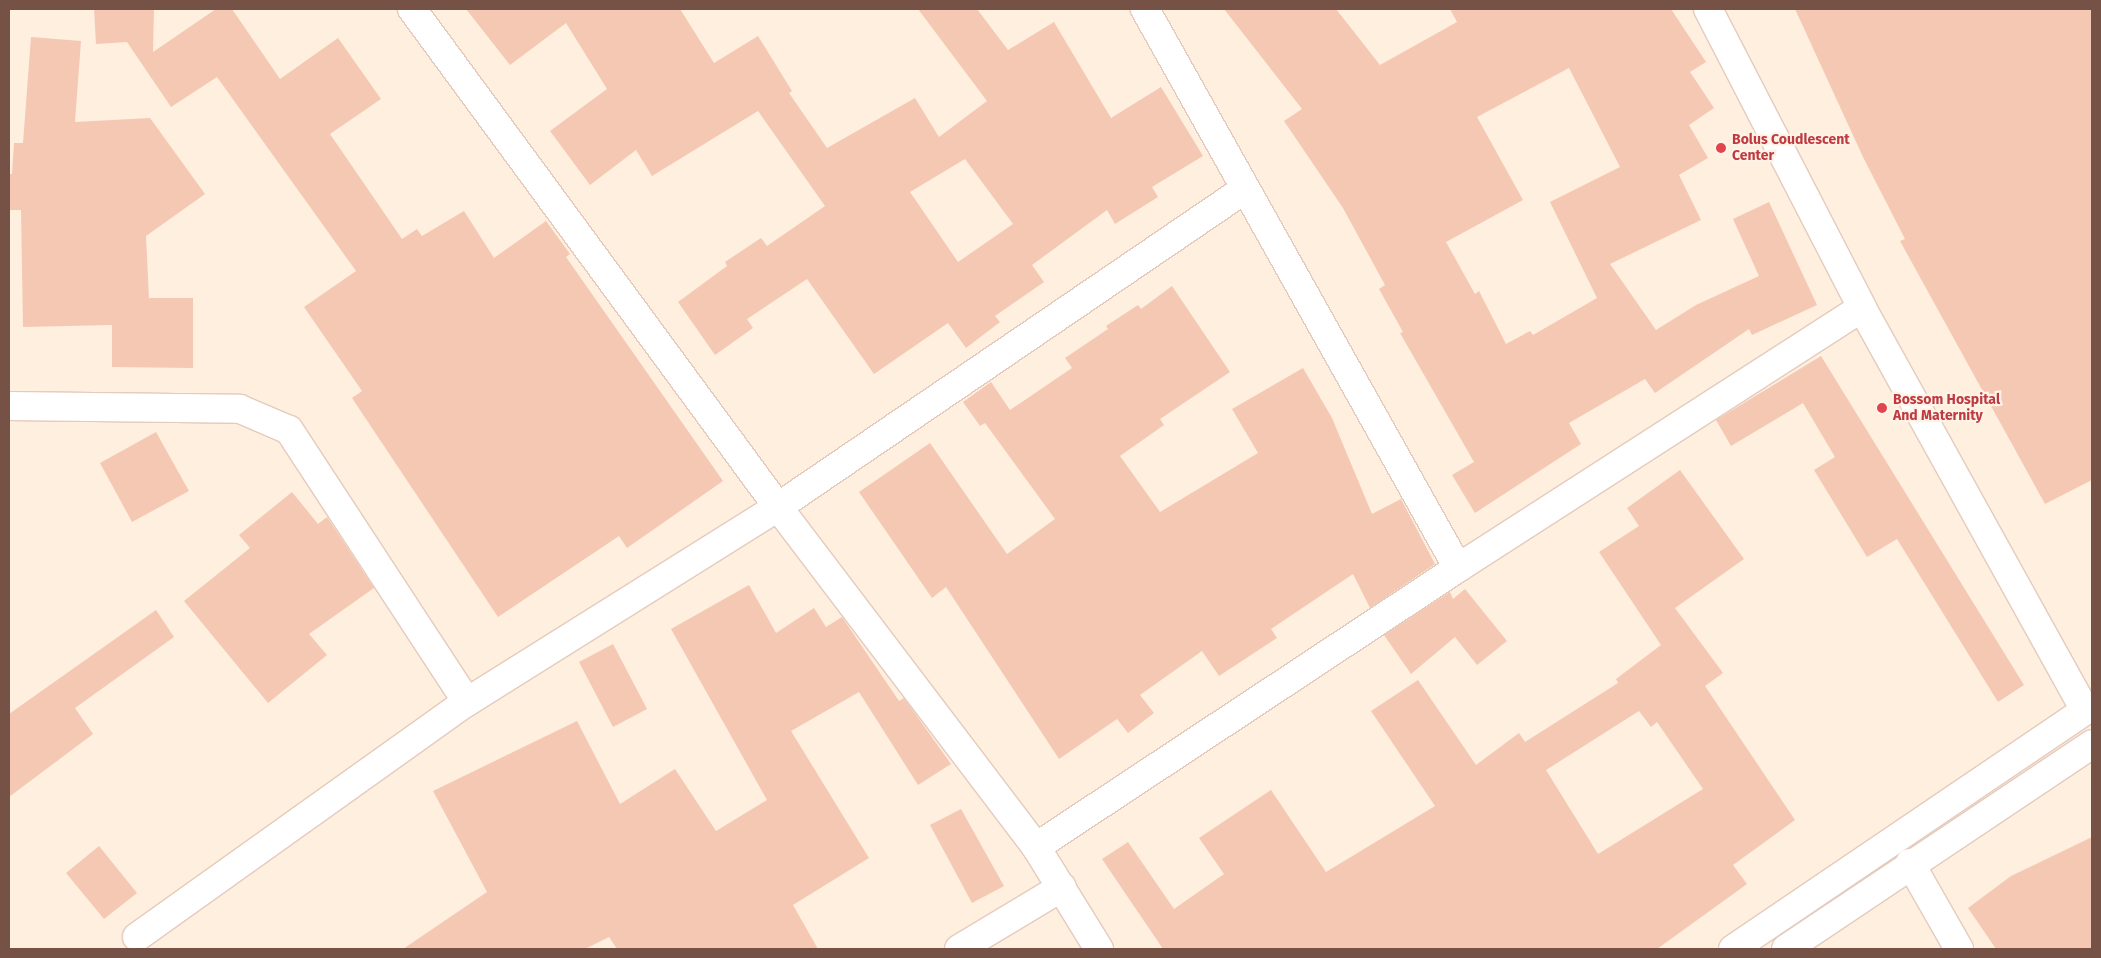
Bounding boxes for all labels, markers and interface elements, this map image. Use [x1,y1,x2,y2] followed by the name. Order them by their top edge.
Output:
[1732,132,1850,164] place label: Bolus Coudlescent Center
[1714,141,1728,155] marker: Bolus Coudlescent Center
[1893,392,2000,424] place label: Bossom Hospital And Maternity
[1875,401,1889,415] marker: Bossom Hospital And Maternity

